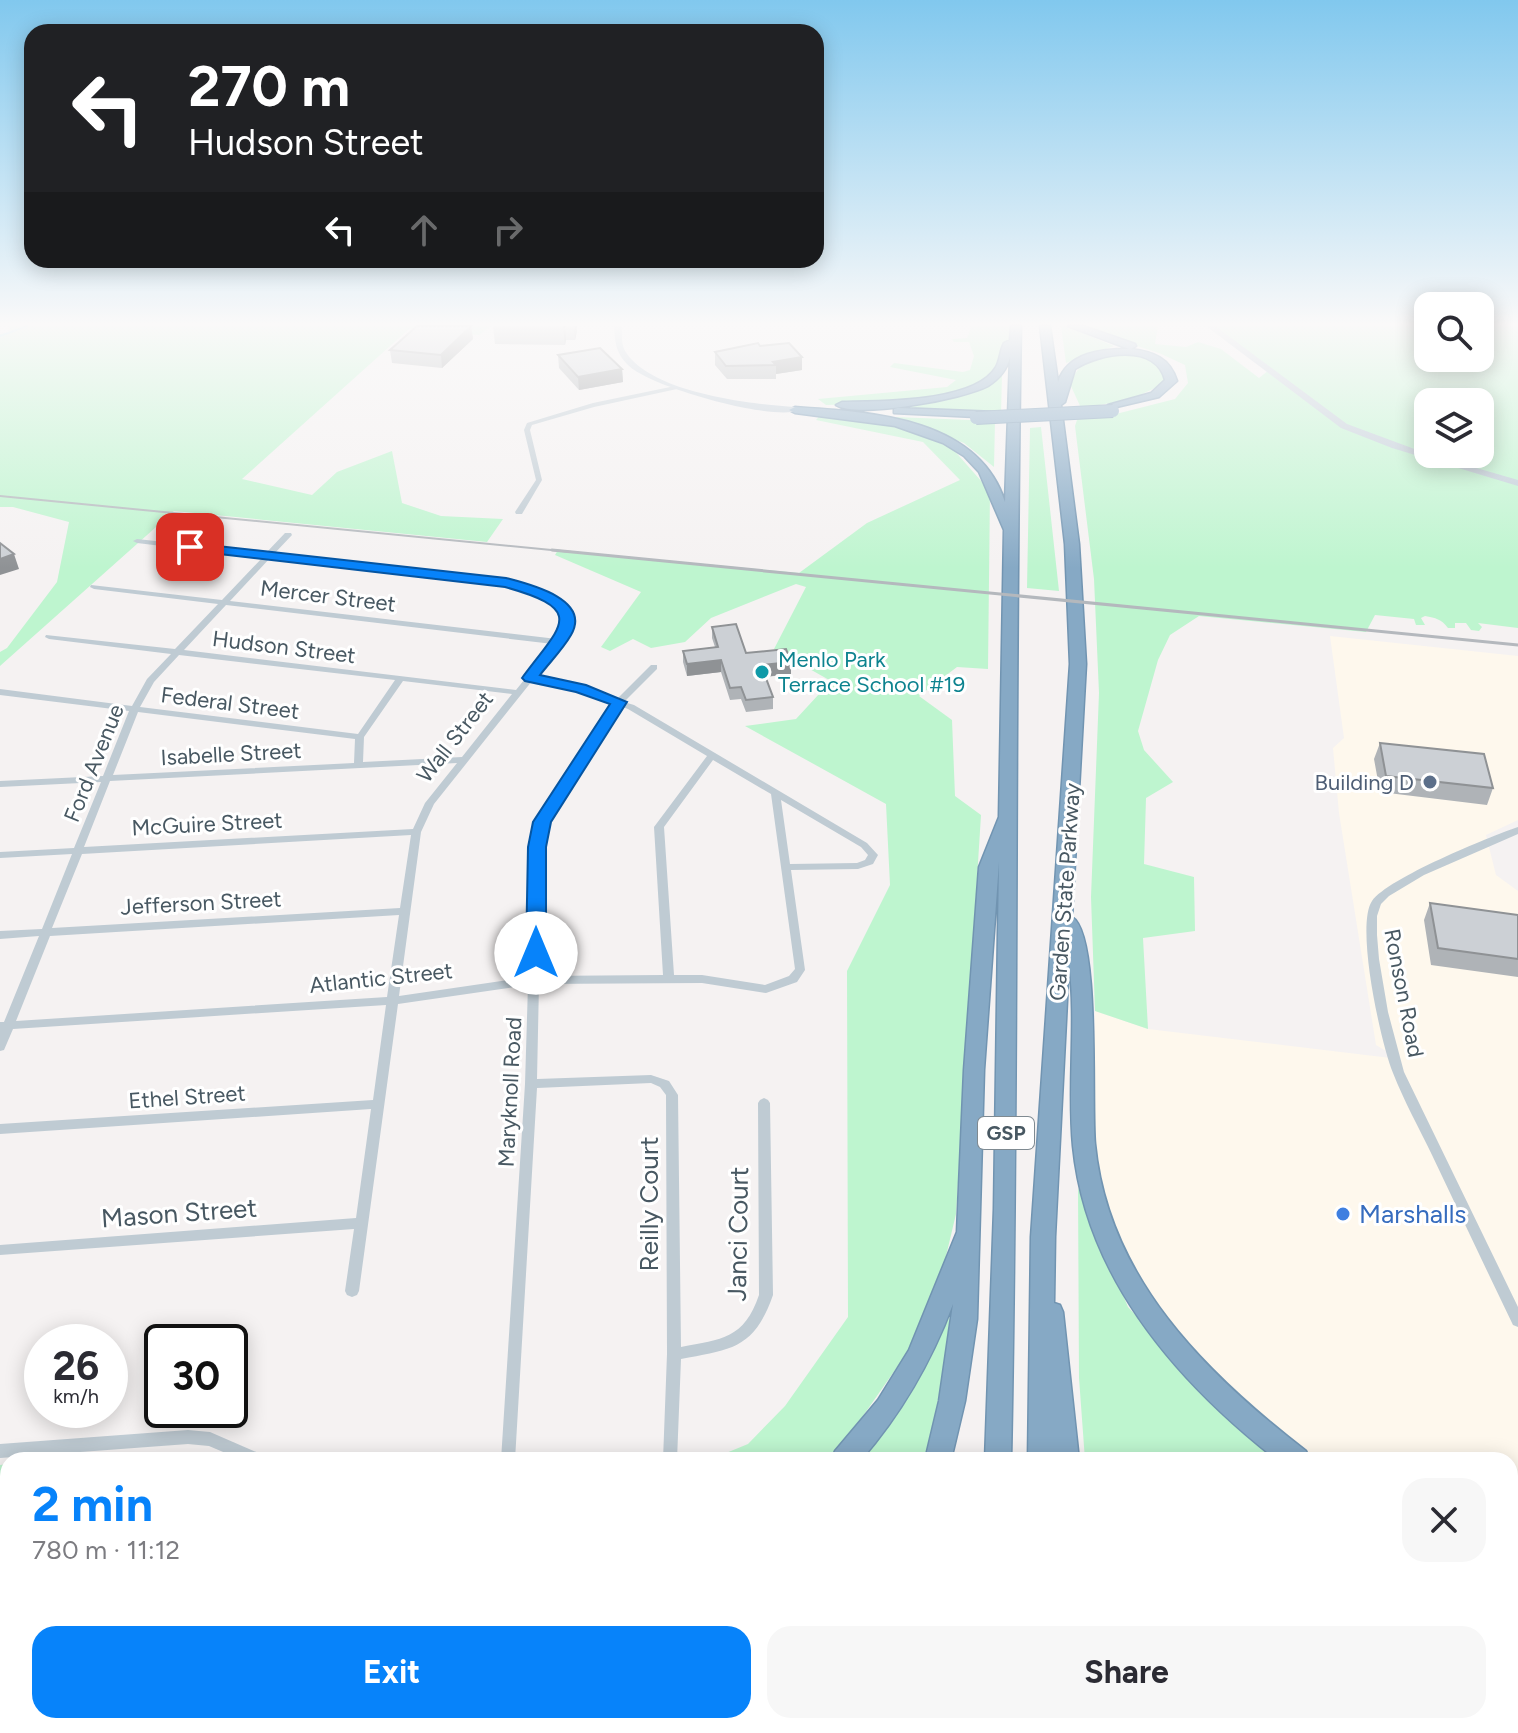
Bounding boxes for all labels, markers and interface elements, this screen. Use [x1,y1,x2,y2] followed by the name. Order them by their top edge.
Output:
[188,53,350,120] text: 270 m
[56,56,160,160] icon: left
[188,121,424,164] text: Hudson Street
[318,208,362,252] icon: left
[402,208,446,252] icon: ahead
[486,208,530,252] icon: right
[1414,292,1494,468] map controls
[1414,292,1494,372] button: search
[1414,388,1494,468] button: layers
[156,513,224,581] pin
[168,525,212,569] icon: arrive
[259,574,397,618] street label: Mercer Street
[211,625,357,669] street label: Hudson Street
[778,646,965,698] place label: Menlo Park Terrace School #19
[753,663,771,681] marker: Menlo Park Terrace School #19
[159,681,301,725] street label: Federal Street
[411,686,499,788] street label: Wall Street
[58,700,130,826] street label: Ford Avenue
[160,737,302,771] street label: Isabelle Street
[1315,769,1414,796] place label: Building D
[1421,773,1439,791] marker: Building D
[1044,782,1086,1002] street label: Garden State Parkway
[131,807,283,841] street label: McGuire Street
[120,885,282,921] street label: Jefferson Street
[494,911,578,995] position arrow
[1378,927,1430,1059] street label: Ronson Road
[308,957,454,999] street label: Atlantic Street
[493,1016,527,1168] street label: Maryknoll Road
[127,1079,247,1115] street label: Ethel Street
[978,1117,1034,1149] road number: GSP
[633,1136,665,1272] street label: Reilly Court
[721,1166,755,1302] street label: Janci Court
[100,1192,258,1234] street label: Mason Street
[1359,1198,1466,1230] place label: Marshalls
[1334,1205,1352,1223] marker: Marshalls
[144,1324,248,1428] speed limit sign: 30
[53,1342,99,1390] text: 26
[53,1384,99,1408] text: km/h
[32,1475,153,1533] text: 2 min
[1402,1478,1486,1562] button: close
[32,1534,180,1566] text: 780 m · 11:12
[32,1626,751,1718] button: Exit
[767,1626,1486,1718] button: Share

